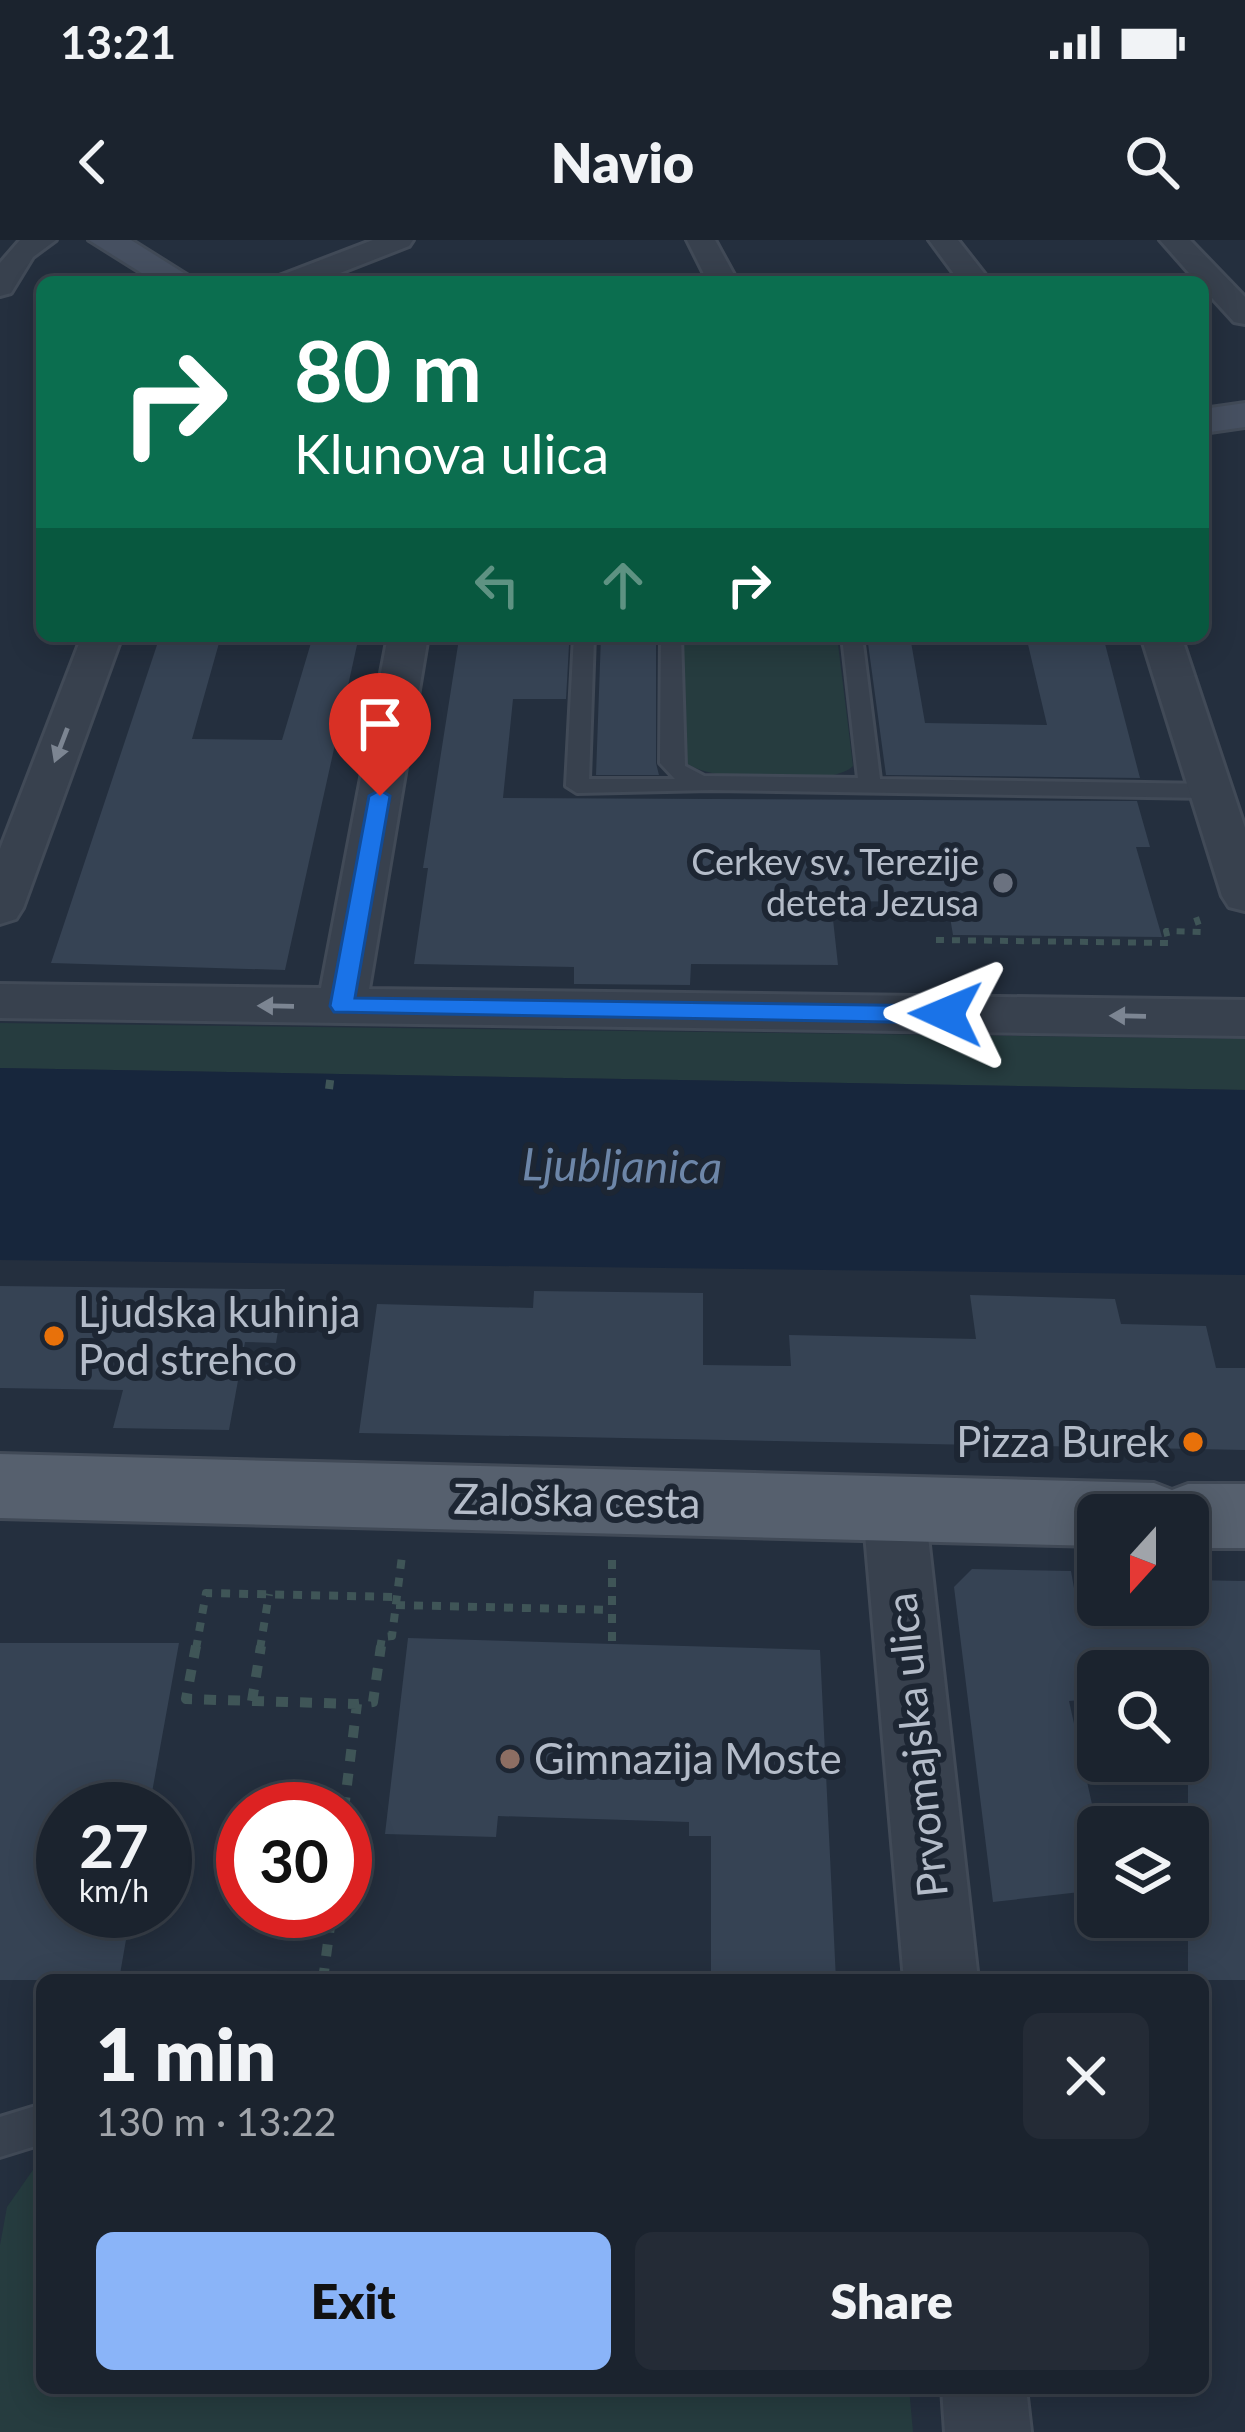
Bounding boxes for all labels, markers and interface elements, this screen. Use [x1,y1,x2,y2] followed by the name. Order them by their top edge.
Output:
[60,15,176,69] text: 13:21
[60,129,126,195] icon: back
[1119,129,1185,195] icon: search
[551,130,694,195] text: Navio
[294,319,482,420] text: 80 m
[96,324,252,480] icon: right
[294,421,609,486] text: Klunova ulica
[464,552,530,618] icon: left
[590,552,656,618] icon: ahead
[716,552,782,618] icon: right
[329,673,431,796] pin
[347,691,413,757] icon: arrive
[51,728,69,764] one-way arrow
[691,839,979,924] place label: Cerkev sv. Terezije deteta Jezusa
[990,870,1016,896] marker: Cerkev sv. Terezije deteta Jezusa
[883,951,1009,1077] position arrow
[256,996,294,1015] one-way arrow
[1108,1007,1146,1026] one-way arrow
[522,1136,722,1194] water label: Ljubljanica
[78,1286,360,1384] place label: Ljudska kuhinja Pod strehco
[41,1323,67,1349] marker: Ljudska kuhinja Pod strehco
[956,1416,1170,1466] place label: Pizza Burek
[1180,1429,1206,1455] marker: Pizza Burek
[453,1473,701,1527] street label: Zaloška cesta
[1077,1494,1209,1626] north arrow
[1077,1494,1209,1938] map controls
[875,1590,957,1900] street label: Prvomajska ulica
[1077,1650,1209,1782] button: search
[534,1733,842,1783] place label: Gimnazija Moste
[497,1746,523,1772] marker: Gimnazija Moste
[216,1782,372,1938] speed limit sign: 30
[1077,1806,1209,1938] button: layers
[79,1809,149,1881] text: 27
[79,1872,149,1908] text: km/h
[96,2010,276,2096] text: 1 min
[1023,2013,1149,2139] button: close
[96,2098,336,2144] text: 130 m · 13:22
[96,2232,611,2370] button: Exit
[635,2232,1149,2370] button: Share

